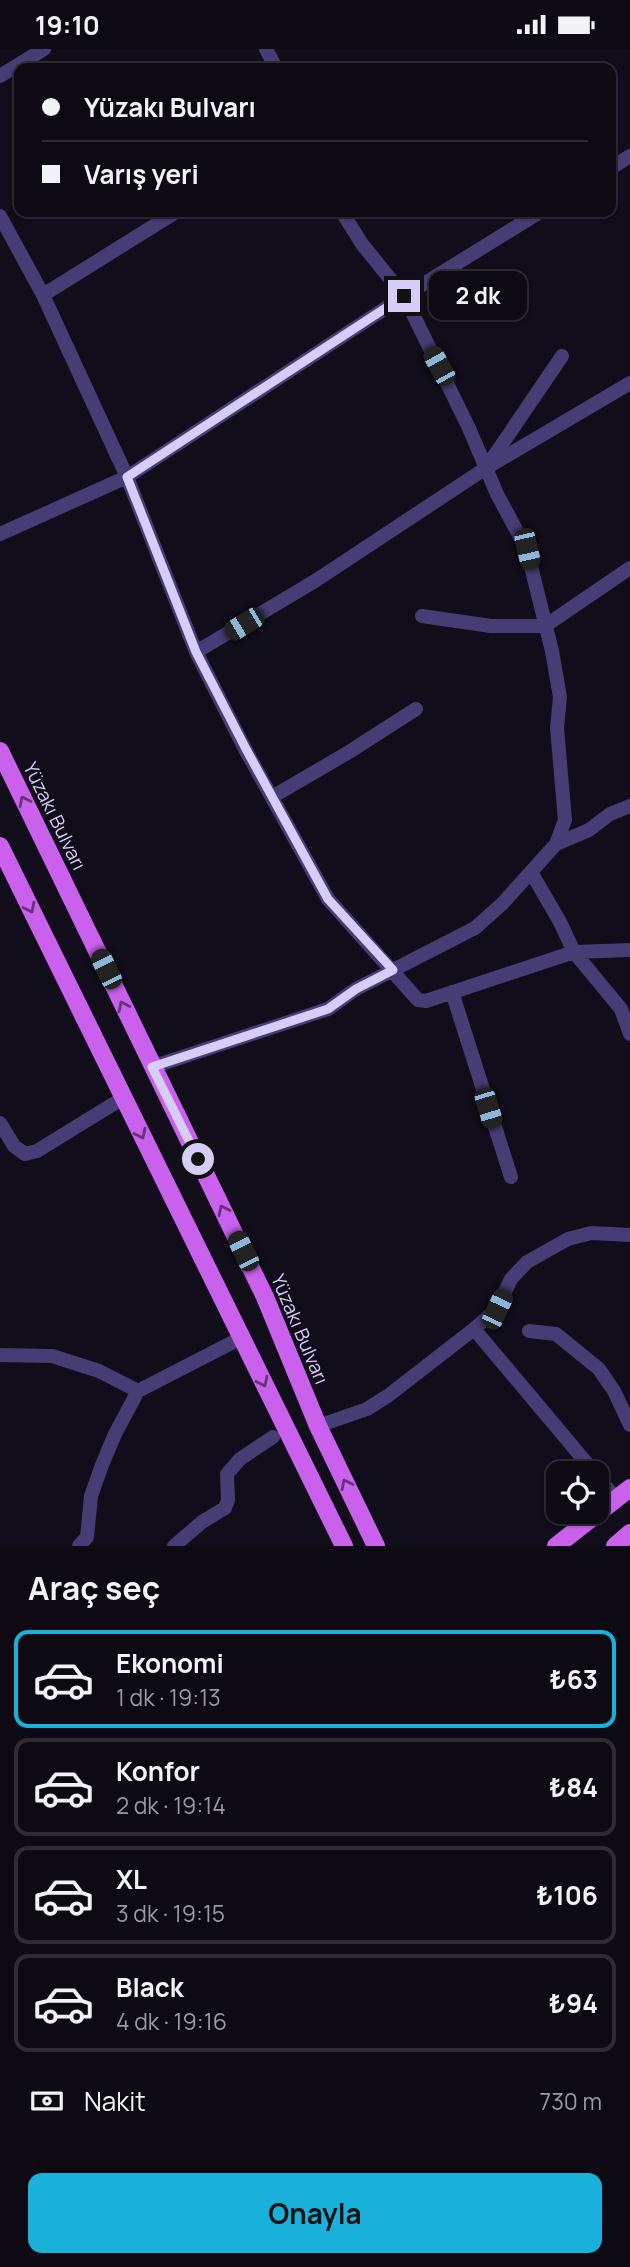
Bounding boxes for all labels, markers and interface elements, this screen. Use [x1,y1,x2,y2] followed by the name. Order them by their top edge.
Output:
[35,7,100,43] text: 19:10
[84,89,256,125] text: Yüzakı Bulvarı
[84,156,199,192] text: Varış yeri
[428,271,526,321] callout: 2 dk
[456,279,500,311] text: 2 dk
[388,280,420,312] route end
[420,343,459,389] car
[513,526,542,572] car
[221,604,268,644] car
[18,758,92,874] street label: Yüzakı Bulvarı
[19,796,33,808] one-way arrow
[22,901,36,913] one-way arrow
[88,946,125,992] car
[117,1001,131,1013] one-way arrow
[472,1085,505,1131] car
[132,1127,146,1139] one-way arrow
[182,1143,214,1175] route start
[217,1205,231,1217] one-way arrow
[225,1228,262,1274] car
[265,1270,335,1388] street label: Yüzakı Bulvarı
[479,1286,516,1332] car
[255,1375,269,1387] one-way arrow
[546,1461,609,1524] map controls
[546,1461,609,1524] button: locate
[341,1479,355,1492] one-way arrow
[28,1566,160,1610] text: Araç seç
[116,1645,224,1681] text: Ekonomi
[32,1648,95,1711] icon: car
[550,1661,598,1697] text: ₺63
[116,1681,221,1713] text: 1 dk · 19:13
[116,1753,200,1789] text: Konfor
[32,1756,95,1819] icon: car
[549,1769,598,1805] text: ₺84
[116,1789,226,1821] text: 2 dk · 19:14
[116,1861,147,1897] text: XL
[32,1864,95,1927] icon: car
[536,1877,598,1913] text: ₺106
[116,1897,225,1929] text: 3 dk · 19:15
[116,1969,184,2005] text: Black
[32,1972,95,2035] icon: car
[549,1985,598,2021] text: ₺94
[116,2005,227,2037] text: 4 dk · 19:16
[28,2082,66,2120] icon: cash
[84,2083,146,2119] text: Nakit
[540,2085,602,2117] text: 730 m
[28,2173,602,2253] button: Onayla

